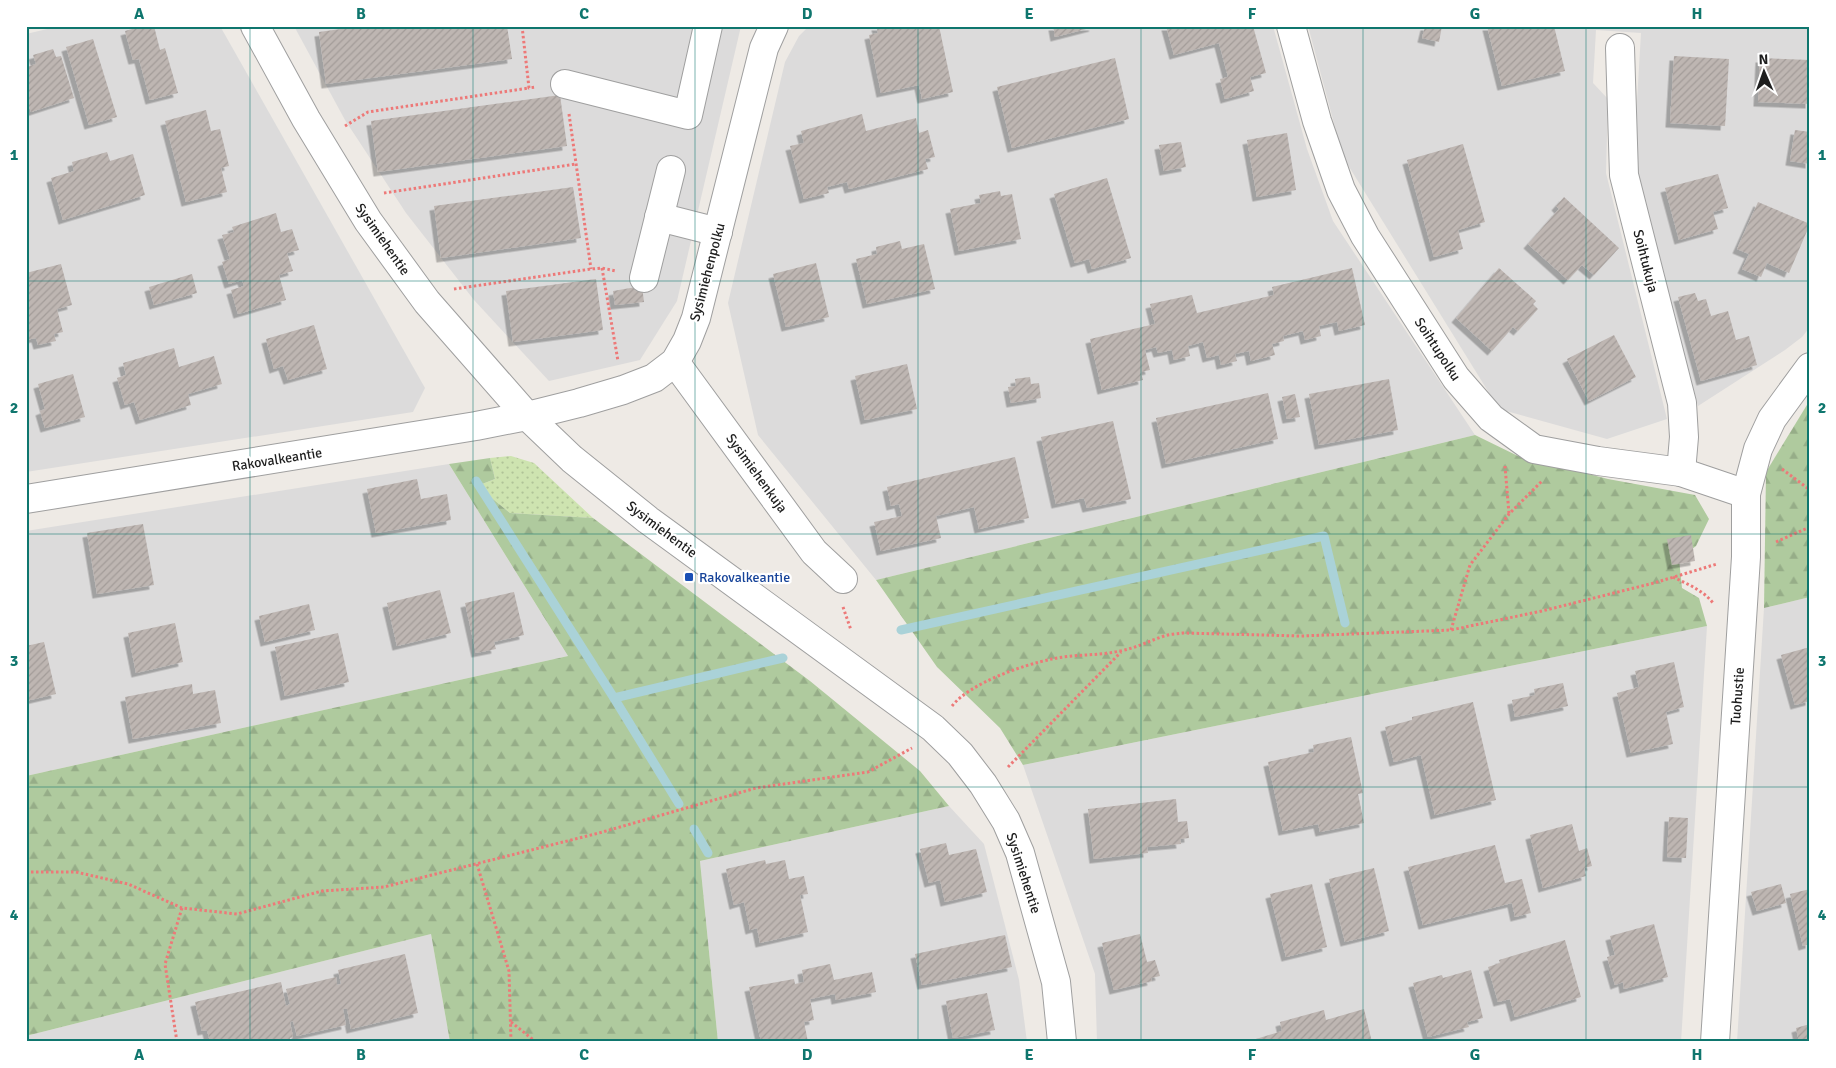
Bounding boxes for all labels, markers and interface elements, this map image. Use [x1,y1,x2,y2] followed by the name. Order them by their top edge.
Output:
[134,4,145,24] text: A
[356,4,366,24] text: B
[579,4,589,24] text: C
[802,4,813,24] text: D
[1024,4,1034,24] text: E
[1248,4,1257,24] text: F
[1470,4,1480,24] text: G
[1692,4,1702,24] text: H
[1738,48,1788,98] north arrow
[1758,51,1769,68] text: N
[10,145,19,165] text: 1
[1818,145,1827,165] text: 1
[352,200,414,279] street label: Sysimiehentie
[686,221,729,323] street label: Sysimiehenpolku
[1629,228,1662,294] street label: Soihtukuja
[1411,314,1464,384] street label: Soihtupolku
[10,398,18,418] text: 2
[1818,398,1826,418] text: 2
[722,430,791,516] street label: Sysimiehenkuja
[231,444,323,475] street label: Rakovalkeantie
[623,497,700,561] street label: Sysimiehentie
[699,569,790,586] place label: Rakovalkeantie
[683,571,695,583] marker: Rakovalkeantie
[10,651,18,671] text: 3
[1818,651,1826,671] text: 3
[1727,667,1748,725] street label: Tuohustie
[1002,831,1045,916] street label: Sysimiehentie
[10,905,19,925] text: 4
[1818,905,1827,925] text: 4
[134,1045,145,1065] text: A
[356,1045,366,1065] text: B
[579,1045,589,1065] text: C
[802,1045,813,1065] text: D
[1024,1045,1034,1065] text: E
[1248,1045,1257,1065] text: F
[1470,1045,1480,1065] text: G
[1692,1045,1702,1065] text: H

